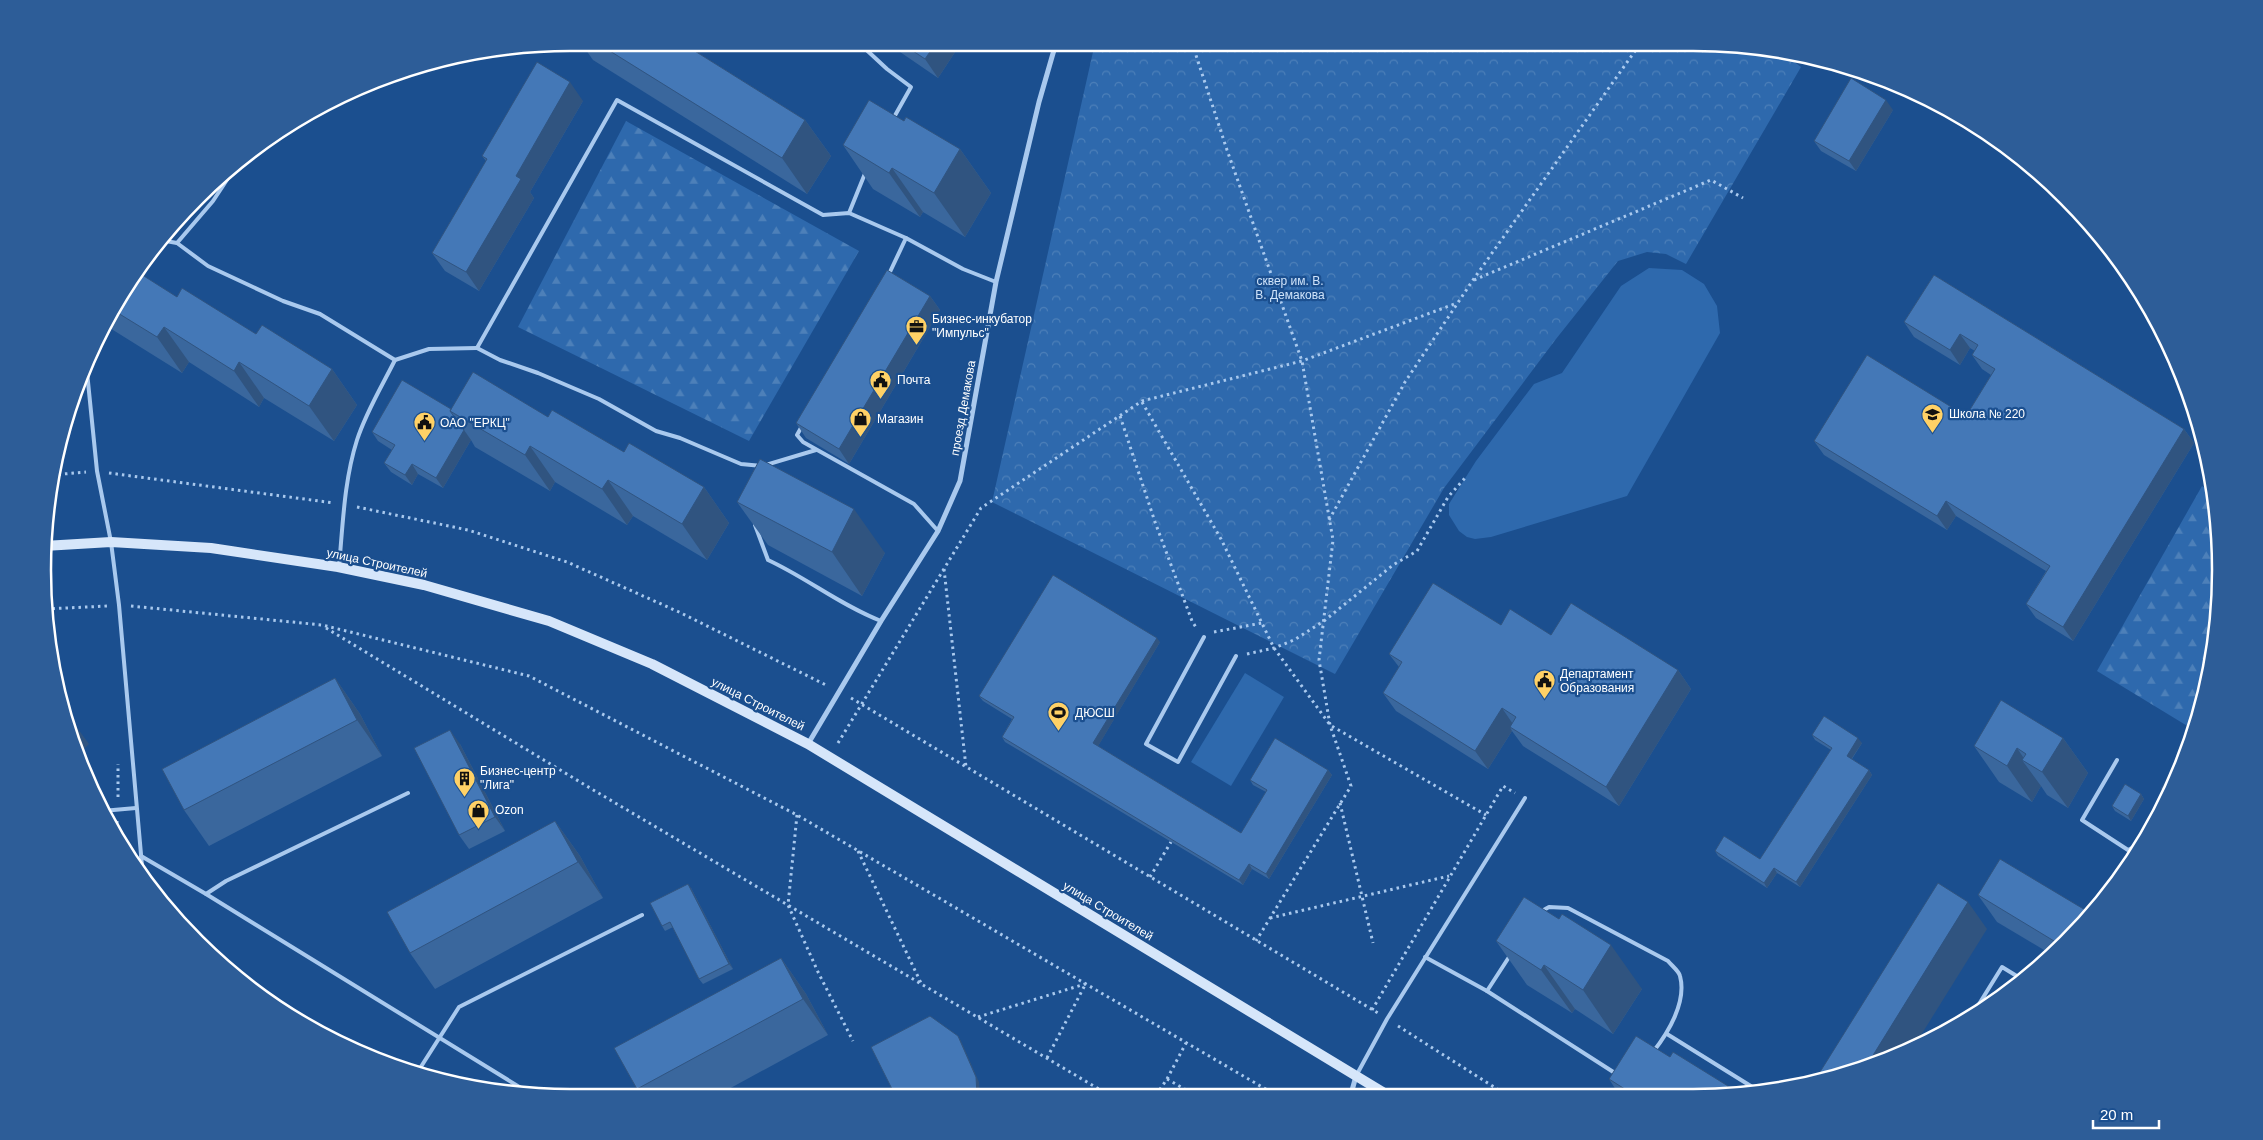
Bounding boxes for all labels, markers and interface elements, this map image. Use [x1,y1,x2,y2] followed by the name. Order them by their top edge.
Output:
[1255,274,1325,302] park label: сквер им. В. В. Демакова
[932,312,1032,340] place label: Бизнес-инкубатор "Импульс"
[904,314,928,345] office icon: Бизнес-инкубатор "Импульс"
[948,359,978,457] street label: проезд Демакова
[869,368,893,399] public building icon: Почта
[897,373,931,387] place label: Почта
[1921,402,1945,433] school or university icon: Школа № 220
[849,407,873,438] shop icon: Магазин
[1949,407,2025,421] place label: Школа № 220
[412,411,436,442] public building icon: ОАО "ЕРКЦ"
[877,412,923,426] place label: Магазин
[440,416,510,430] place label: ОАО "ЕРКЦ"
[325,545,429,581] street label: улица Строителей
[1560,667,1634,695] place label: Департамент Образования
[1532,669,1556,700] public building icon: Департамент Образования
[709,674,807,734] street label: улица Строителей
[1047,701,1071,732] sports icon: ДЮСШ
[1075,706,1115,720] place label: ДЮСШ
[480,764,556,792] place label: Бизнес-центр "Лига"
[452,766,476,797] building icon: Бизнес-центр "Лига"
[467,798,491,829] shop icon: Ozon
[495,803,524,817] place label: Ozon
[1060,879,1156,943] street label: улица Строителей
[2093,1098,2159,1130] scale bar
[2100,1106,2133,1123] text: 20 m

